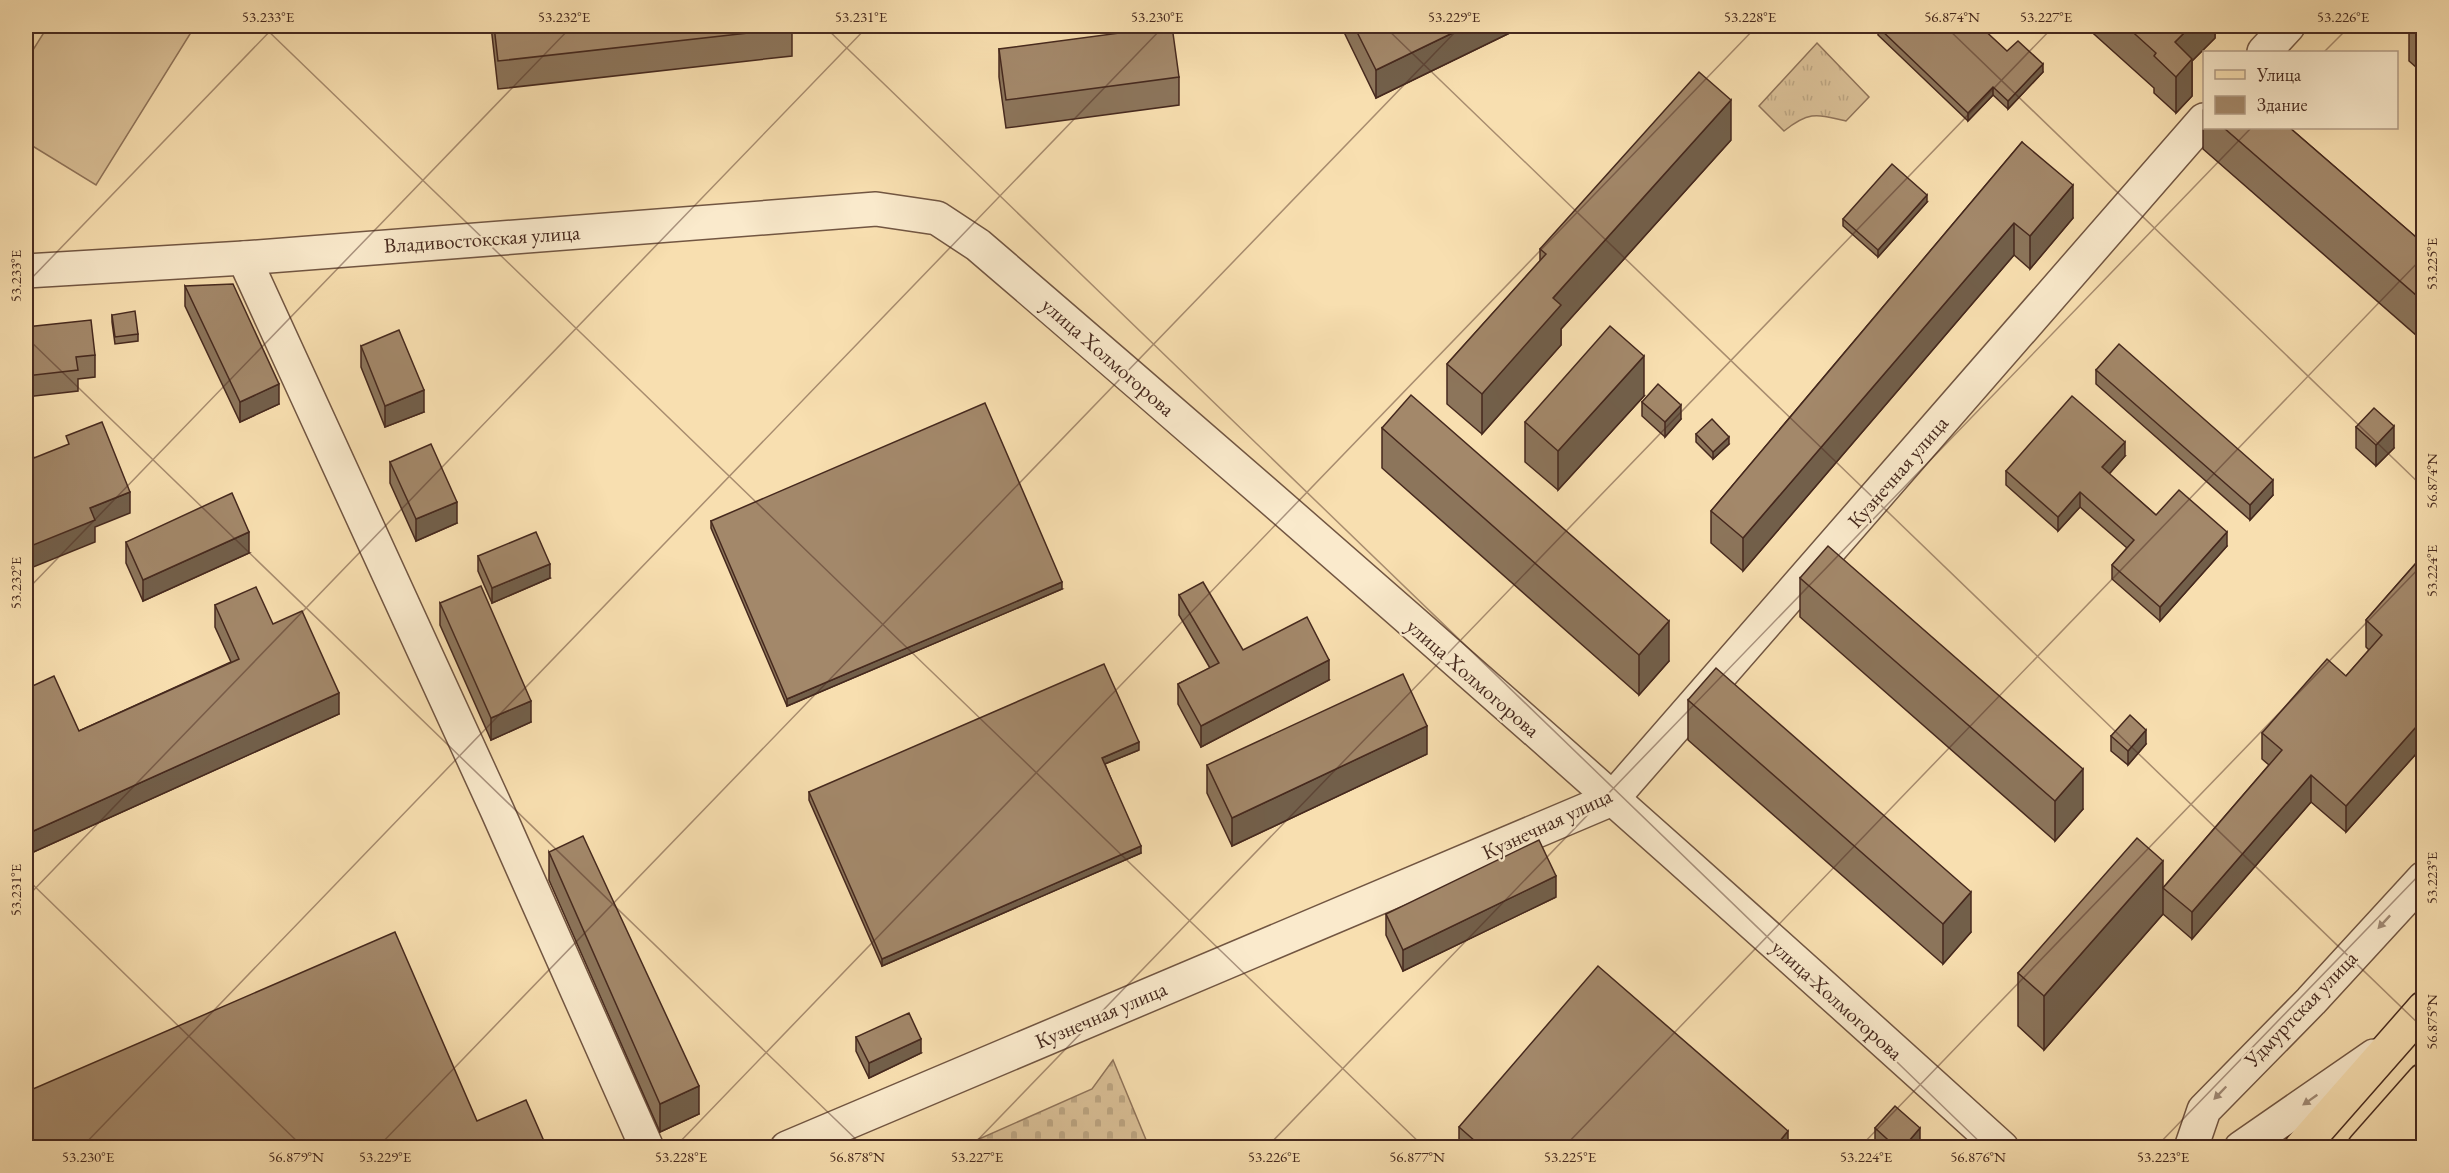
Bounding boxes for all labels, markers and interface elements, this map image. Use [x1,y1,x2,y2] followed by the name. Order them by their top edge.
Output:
[242,7,295,26] text: 53.233°E
[538,7,591,26] text: 53.232°E
[835,7,888,26] text: 53.231°E
[1131,7,1184,26] text: 53.230°E
[1428,7,1481,26] text: 53.229°E
[1724,7,1777,26] text: 53.228°E
[1924,7,1980,26] text: 56.874°N
[2020,7,2073,26] text: 53.227°E
[2317,7,2370,26] text: 53.226°E
[2203,51,2398,129] legend
[2256,63,2302,86] text: Улица
[2257,93,2307,116] text: Здание
[383,218,582,259] street label: Владивостокская улица
[2422,237,2441,290] text: 53.225°E
[6,249,25,302] text: 53.233°E
[1036,291,1181,422] street label: улица Холмогорова
[1841,409,1954,534] street label: Кузнечная улица
[2422,453,2441,509] text: 56.874°N
[2422,544,2441,597] text: 53.224°E
[6,556,25,609] text: 53.232°E
[1401,612,1546,743] street label: улица Холмогорова
[1477,781,1617,865] street label: Кузнечная улица
[2422,851,2441,904] text: 53.223°E
[6,863,25,916] text: 53.231°E
[2377,914,2391,929] one-way arrow
[1766,933,1909,1066] street label: улица Холмогорова
[2238,944,2363,1073] street label: Удмуртская улица
[1031,974,1171,1054] street label: Кузнечная улица
[2422,994,2441,1050] text: 56.875°N
[2214,1086,2228,1100] one-way arrow
[2303,1094,2319,1106] one-way arrow
[62,1147,115,1166] text: 53.230°E
[268,1147,324,1166] text: 56.879°N
[359,1147,412,1166] text: 53.229°E
[655,1147,708,1166] text: 53.228°E
[829,1147,885,1166] text: 56.878°N
[951,1147,1004,1166] text: 53.227°E
[1248,1147,1301,1166] text: 53.226°E
[1389,1147,1445,1166] text: 56.877°N
[1544,1147,1597,1166] text: 53.225°E
[1840,1147,1893,1166] text: 53.224°E
[1950,1147,2006,1166] text: 56.876°N
[2137,1147,2190,1166] text: 53.223°E

